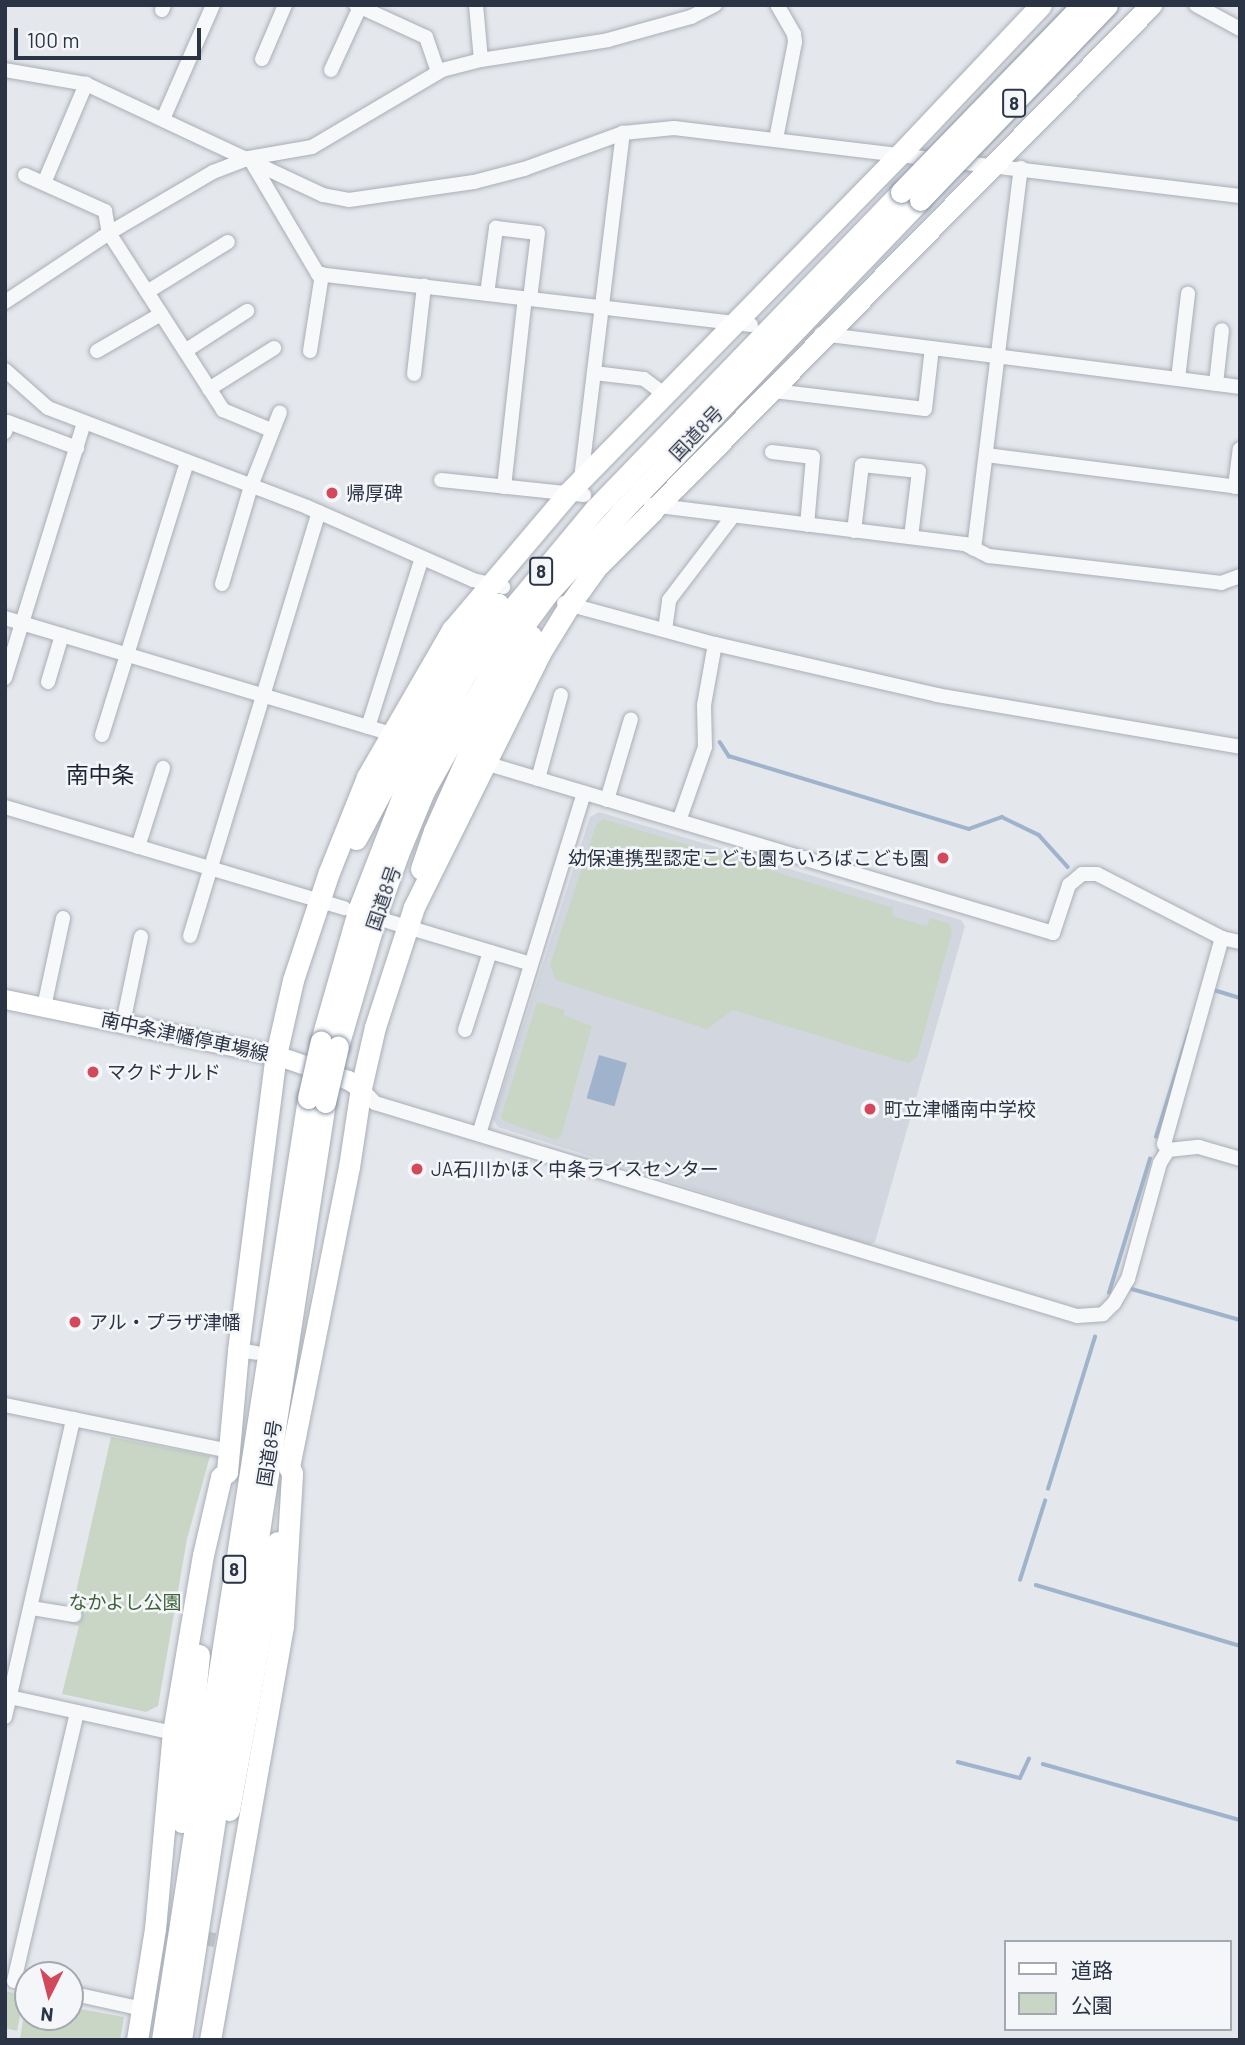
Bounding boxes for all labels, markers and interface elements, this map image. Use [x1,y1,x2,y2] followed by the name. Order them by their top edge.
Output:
[18,14,205,58] scale bar
[27,27,80,52] text: 100 m
[1002,88,1026,118] road number: 8
[665,401,727,465] street label: 国道8号
[346,482,403,504] place label: 帰厚碑
[324,485,340,501] marker: 帰厚碑
[529,556,553,586] road number: 8
[66,760,134,788] district label: 南中条
[568,847,929,869] place label: 幼保連携型認定こども園ちいろばこども園
[935,850,951,866] marker: 幼保連携型認定こども園ちいろばこども園
[361,863,405,933] street label: 国道8号
[99,1007,271,1065] street label: 南中条津幡停車場線
[107,1061,221,1083] place label: マクドナルド
[85,1064,101,1080] marker: マクドナルド
[884,1098,1036,1120] place label: 町立津幡南中学校
[862,1101,878,1117] marker: 町立津幡南中学校
[431,1158,719,1180] place label: JA石川かほく中条ライスセンター
[409,1161,425,1177] marker: JA石川かほく中条ライスセンター
[89,1311,241,1333] place label: アル・プラザ津幡
[67,1314,83,1330] marker: アル・プラザ津幡
[253,1418,285,1488] street label: 国道8号
[222,1554,246,1584] road number: 8
[68,1591,182,1613] park label: なかよし公園
[1004,1940,1231,2031] legend
[1071,1957,1113,1982] text: 道路
[14,1961,84,2031] north arrow
[1071,1992,1113,2017] text: 公園
[39,2003,54,2027] text: N

